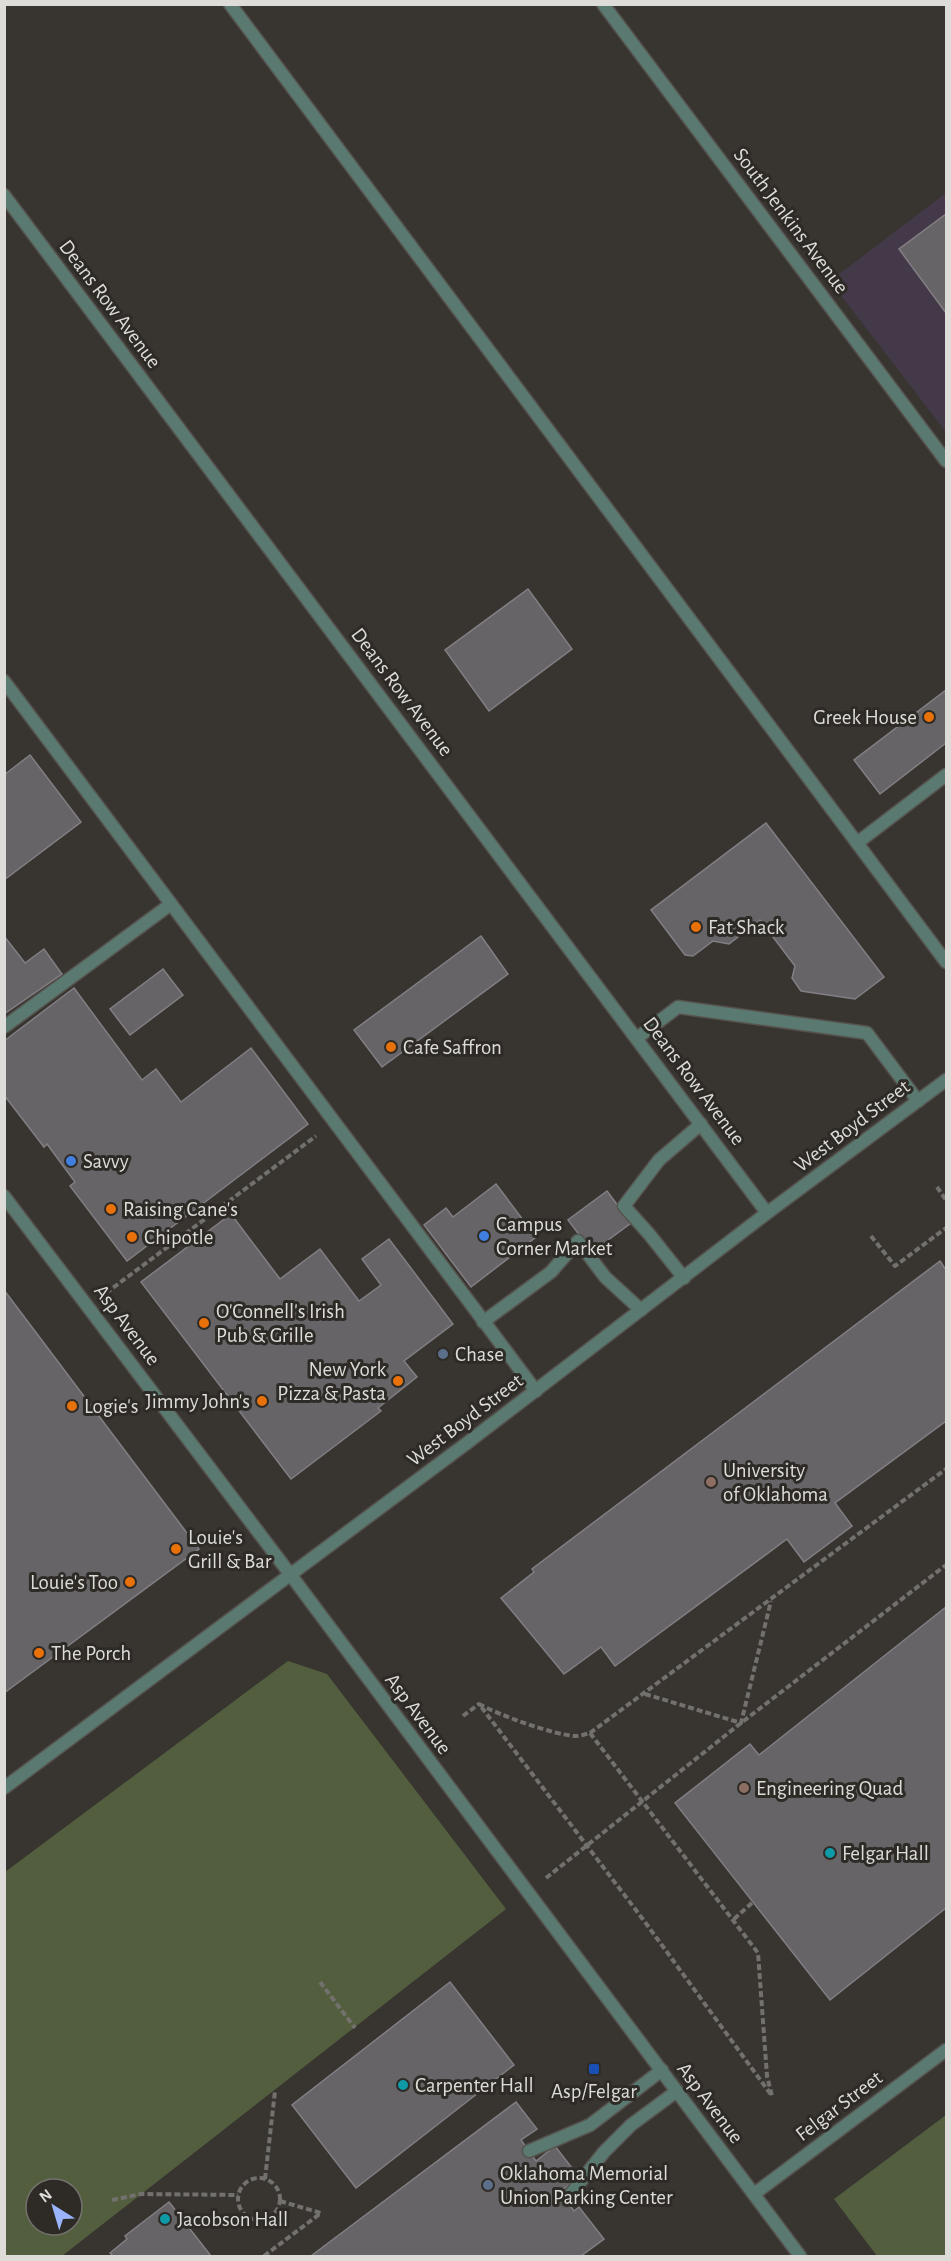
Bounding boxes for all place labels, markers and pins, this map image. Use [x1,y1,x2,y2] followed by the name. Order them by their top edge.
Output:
[813,707,917,728] place label: Greek House
[922,710,936,724] marker: Greek House
[708,917,785,938] place label: Fat Shack
[689,920,703,934] marker: Fat Shack
[403,1037,502,1058] place label: Cafe Saffron
[384,1040,398,1054] marker: Cafe Saffron
[83,1151,129,1172] place label: Savvy
[64,1154,78,1168] marker: Savvy
[123,1199,238,1220] place label: Raising Cane's
[104,1202,118,1216] marker: Raising Cane's
[496,1214,613,1259] place label: Campus Corner Market
[144,1227,214,1248] place label: Chipotle
[477,1229,491,1243] marker: Campus Corner Market
[125,1230,139,1244] marker: Chipotle
[216,1301,345,1346] place label: O'Connell's Irish Pub & Grille
[197,1316,211,1330] marker: O'Connell's Irish Pub & Grille
[455,1344,504,1365] place label: Chase
[436,1347,450,1361] marker: Chase
[277,1359,386,1404] place label: New York Pizza & Pasta
[391,1374,405,1388] marker: New York Pizza & Pasta
[145,1391,250,1412] place label: Jimmy John's
[255,1394,269,1408] marker: Jimmy John's
[84,1396,139,1417] place label: Logie's
[65,1399,79,1413] marker: Logie's
[723,1460,828,1505] place label: University of Oklahoma
[704,1475,718,1489] marker: University of Oklahoma
[188,1527,272,1572] place label: Louie's Grill & Bar
[169,1542,183,1556] marker: Louie's Grill & Bar
[30,1572,118,1593] place label: Louie's Too
[123,1575,137,1589] marker: Louie's Too
[51,1643,131,1664] place label: The Porch
[32,1646,46,1660] marker: The Porch
[756,1778,903,1799] place label: Engineering Quad
[737,1781,751,1795] marker: Engineering Quad
[842,1843,929,1864] place label: Felgar Hall
[823,1846,837,1860] marker: Felgar Hall
[587,2062,601,2076] marker: Asp/Felgar
[415,2075,534,2096] place label: Carpenter Hall
[396,2078,410,2092] marker: Carpenter Hall
[551,2081,637,2102] place label: Asp/Felgar
[500,2163,673,2208] place label: Oklahoma Memorial Union Parking Center
[481,2178,495,2192] marker: Oklahoma Memorial Union Parking Center
[177,2209,288,2230] place label: Jacobson Hall
[158,2212,172,2226] marker: Jacobson Hall

